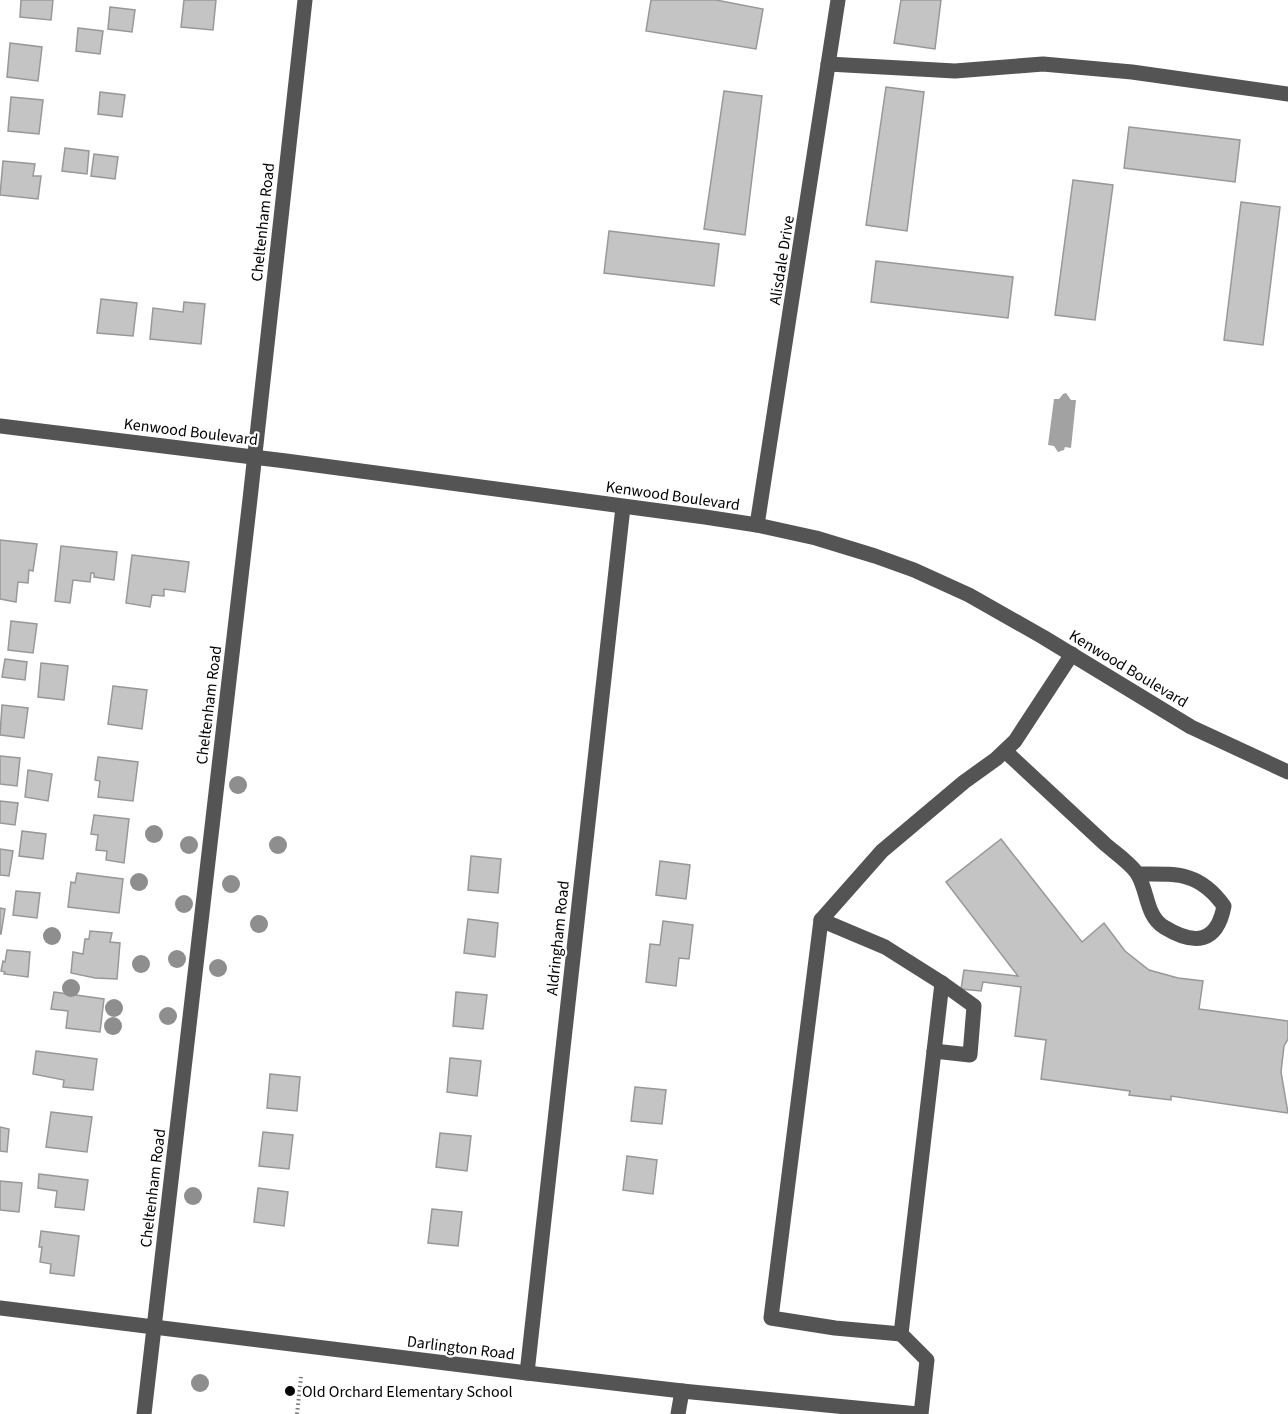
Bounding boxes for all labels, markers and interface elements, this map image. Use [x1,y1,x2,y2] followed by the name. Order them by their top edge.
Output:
[246,162,280,283] street label: Cheltenham Road
[764,214,800,306] street label: Alisdale Drive
[123,413,259,451] street label: Kenwood Boulevard
[604,476,741,516] street label: Kenwood Boulevard
[1065,625,1192,713] street label: Kenwood Boulevard
[191,645,227,766] street label: Cheltenham Road
[541,880,575,997] street label: Aldringham Road
[135,1128,171,1249] street label: Cheltenham Road
[406,1330,516,1366] street label: Darlington Road
[302,1381,512,1403] place label: Old Orchard Elementary School
[283,1384,297,1398] marker: Old Orchard Elementary School

